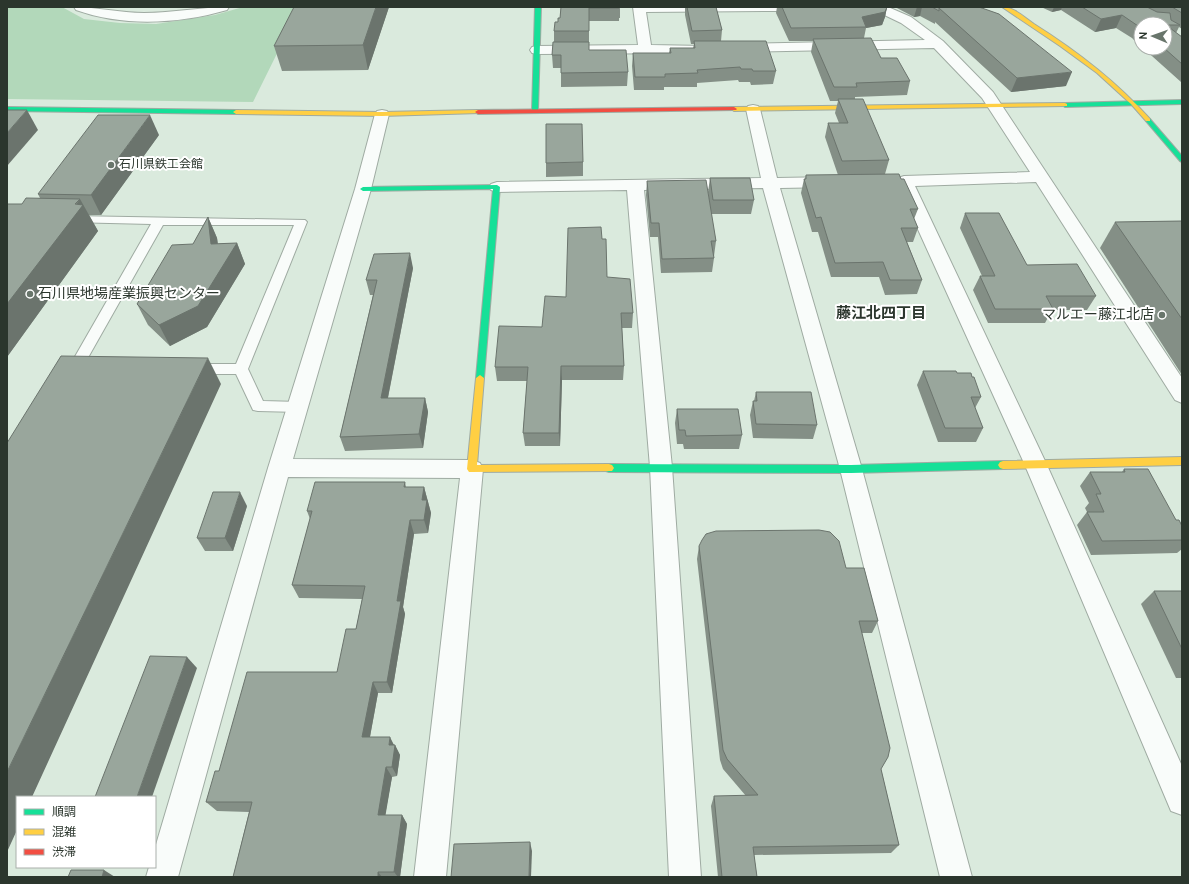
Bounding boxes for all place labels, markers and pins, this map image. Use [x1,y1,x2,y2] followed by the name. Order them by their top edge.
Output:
[119,157,203,173] place label: 石川県鉄工会館
[106,160,116,170] marker: 石川県鉄工会館
[38,286,220,303] place label: 石川県地場産業振興センター
[25,289,35,299] marker: 石川県地場産業振興センター
[1042,306,1154,324] place label: マルエー藤江北店
[1157,310,1167,320] marker: マルエー藤江北店

